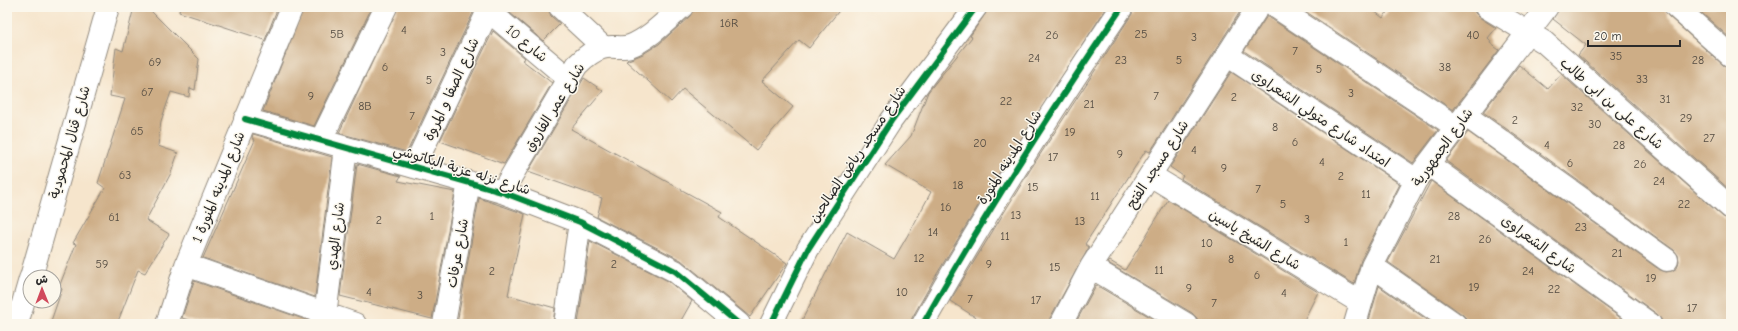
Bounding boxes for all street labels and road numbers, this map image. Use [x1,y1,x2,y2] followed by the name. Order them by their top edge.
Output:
[502,21,551,66] street label: شارع 10
[420,35,484,144] street label: شارع الصفا و المروة
[1556,54,1667,154] street label: شارع على بن ابى طالب
[520,60,589,155] street label: شارع عمر الفاروق
[1246,66,1393,174] street label: امتداد شارع متولي الشعراوى
[805,83,910,227] street label: شارع مسجد رياض الصالحين
[45,84,95,201] street label: شارع قنال المحمودية
[1408,105,1477,190] street label: شارع الجمهورية
[974,107,1046,208] street label: شارع المدينه المنورة
[1123,117,1193,212] street label: شارع مسجد الفتح
[188,129,249,246] street label: شارع المدينه المنورة 1
[390,141,532,202] street label: شارع نزله عزبة البكاتوشي
[323,201,350,271] street label: شارع الهدي
[1205,205,1304,274] street label: شارع الشيخ ياسين
[1497,212,1579,278] street label: شارع الشعراوى
[443,217,473,289] street label: شارع عرفات

